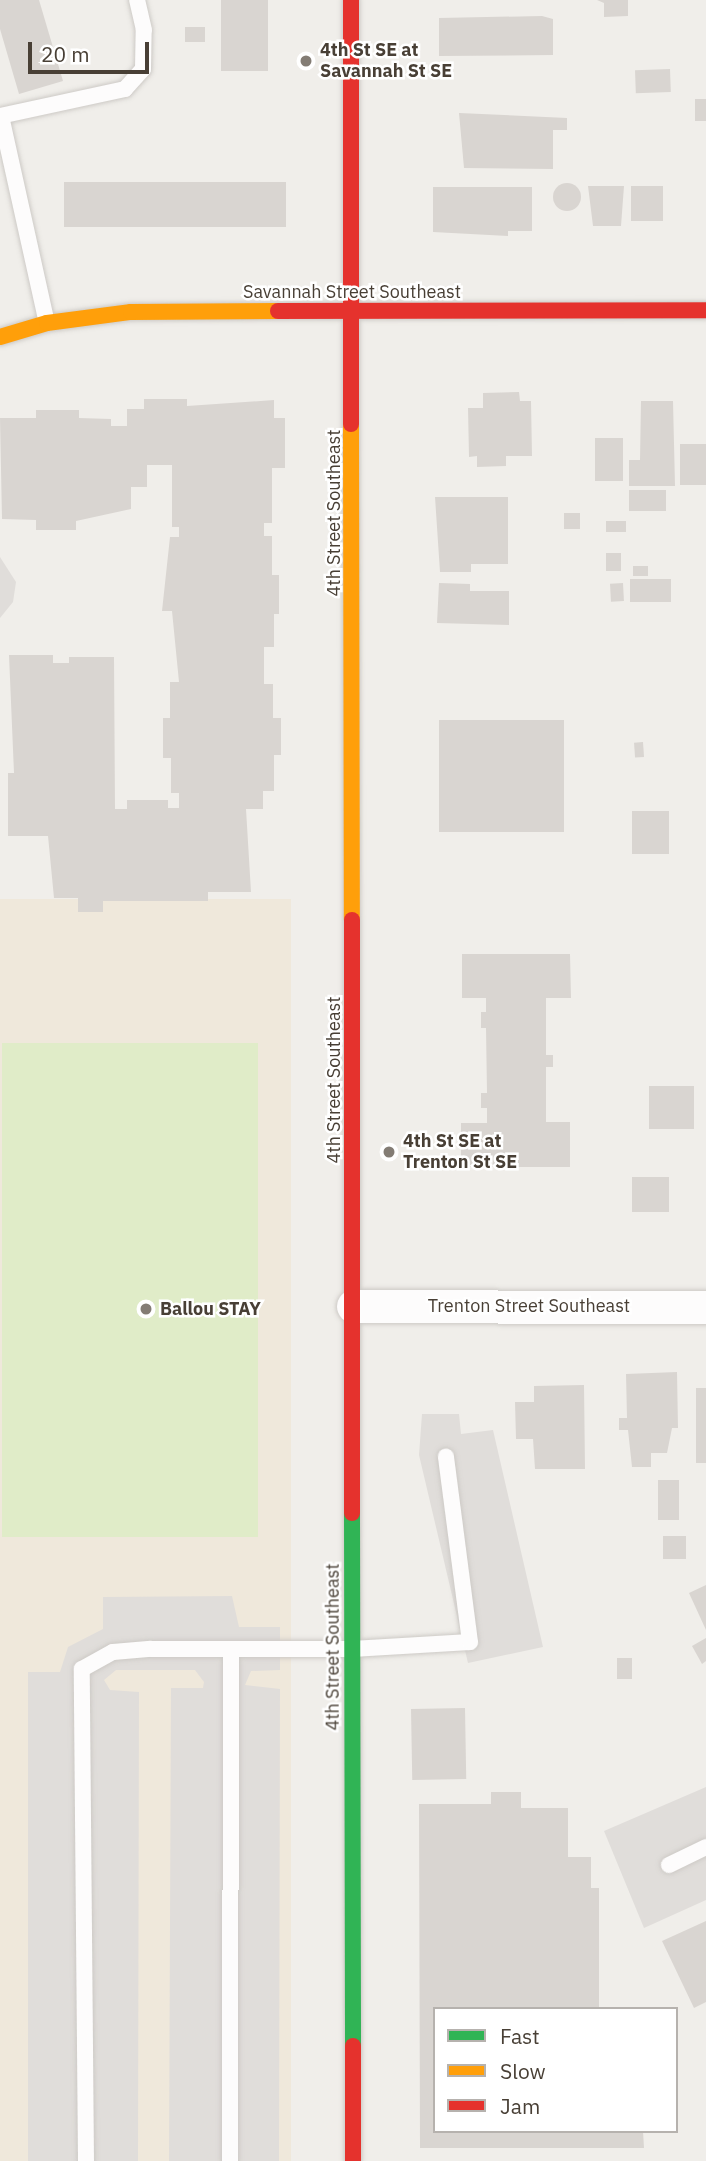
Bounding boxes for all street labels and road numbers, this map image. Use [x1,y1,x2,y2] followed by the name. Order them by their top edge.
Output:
[243,281,461,303] street label: Savannah Street Southeast
[323,430,345,596] street label: 4th Street Southeast
[323,997,345,1163] street label: 4th Street Southeast
[428,1295,630,1317] street label: Trenton Street Southeast
[322,1564,344,1730] street label: 4th Street Southeast

